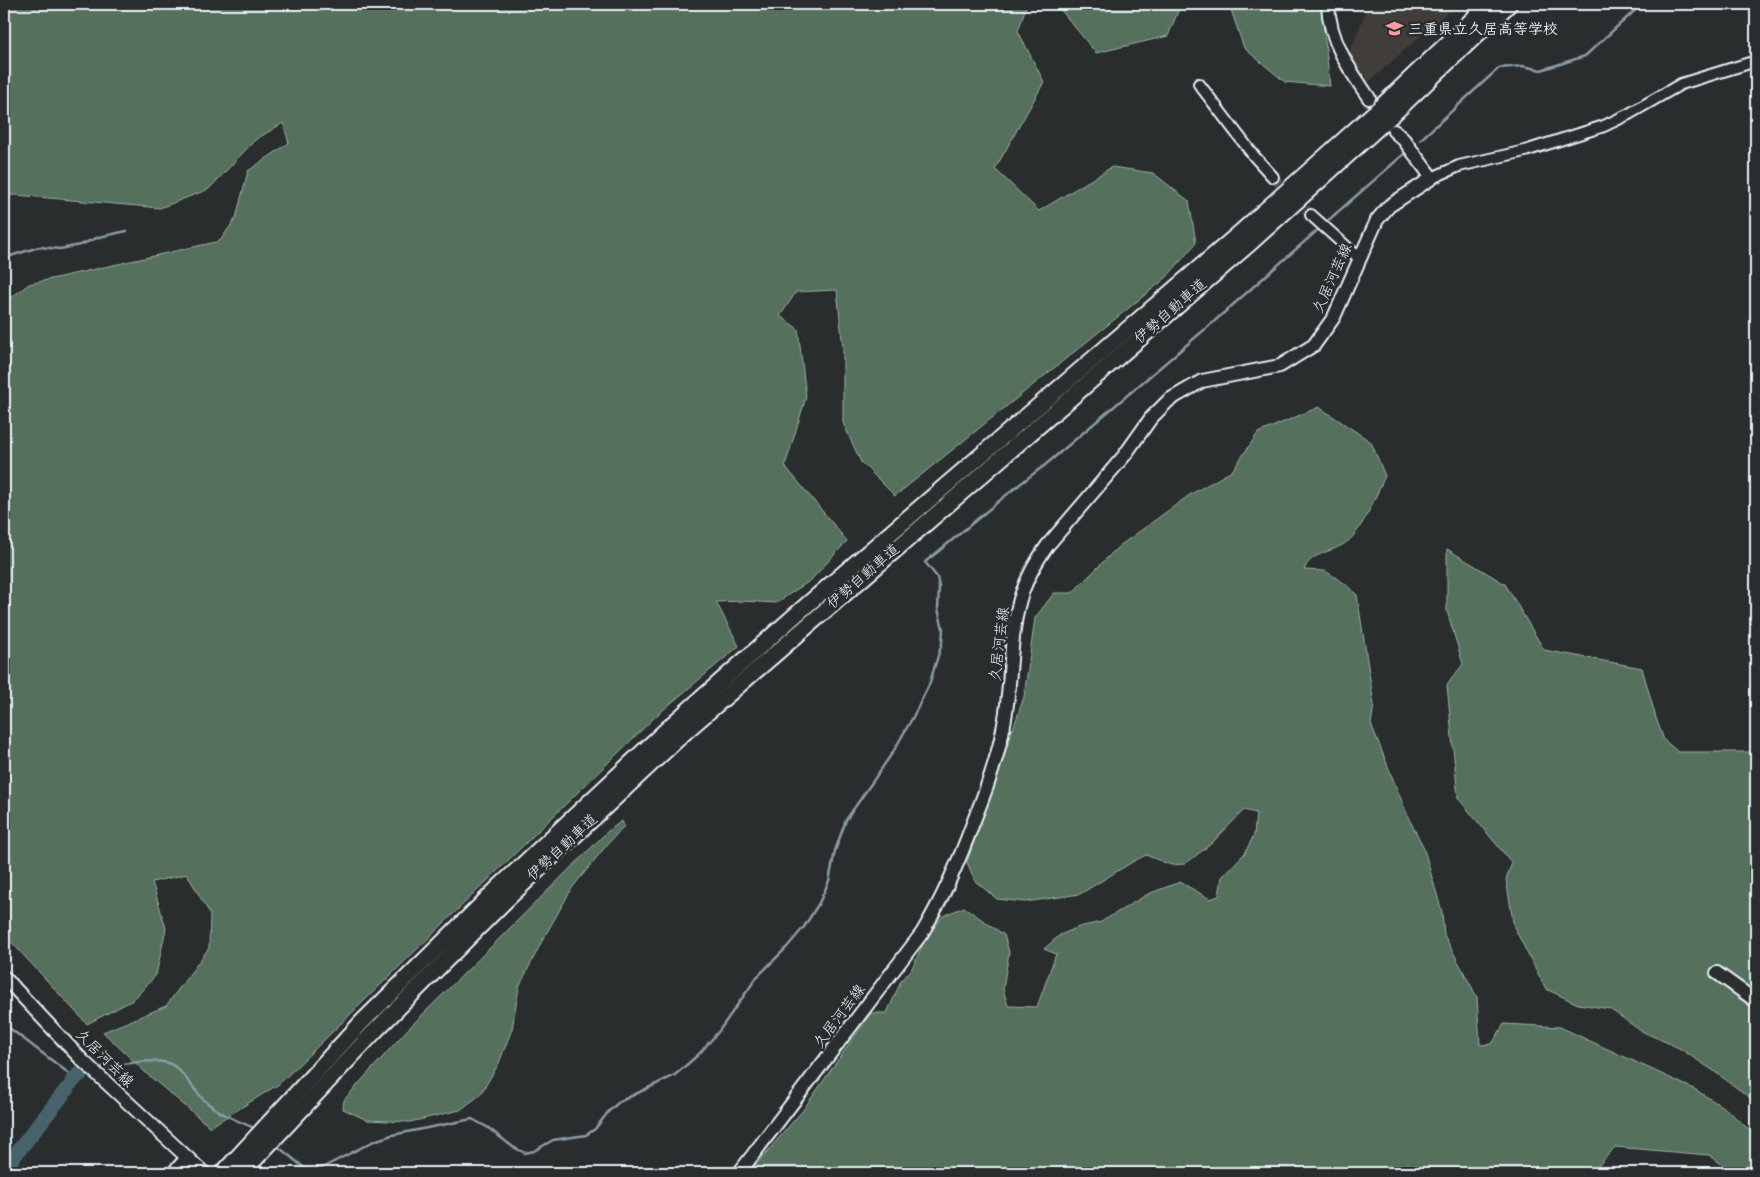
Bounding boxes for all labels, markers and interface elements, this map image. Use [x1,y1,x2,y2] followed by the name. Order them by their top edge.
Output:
[1384,19,1404,39] school or university icon: 三重県立久居高等学校
[1408,20,1558,38] place label: 三重県立久居高等学校
[1309,240,1355,316] street label: 久居河芸線
[1130,275,1210,347] street label: 伊勢自動車道
[823,540,903,612] street label: 伊勢自動車道
[985,606,1013,682] street label: 久居河芸線
[523,810,601,884] street label: 伊勢自動車道
[809,981,869,1051] street label: 久居河芸線
[72,1025,138,1091] street label: 久居河芸線

